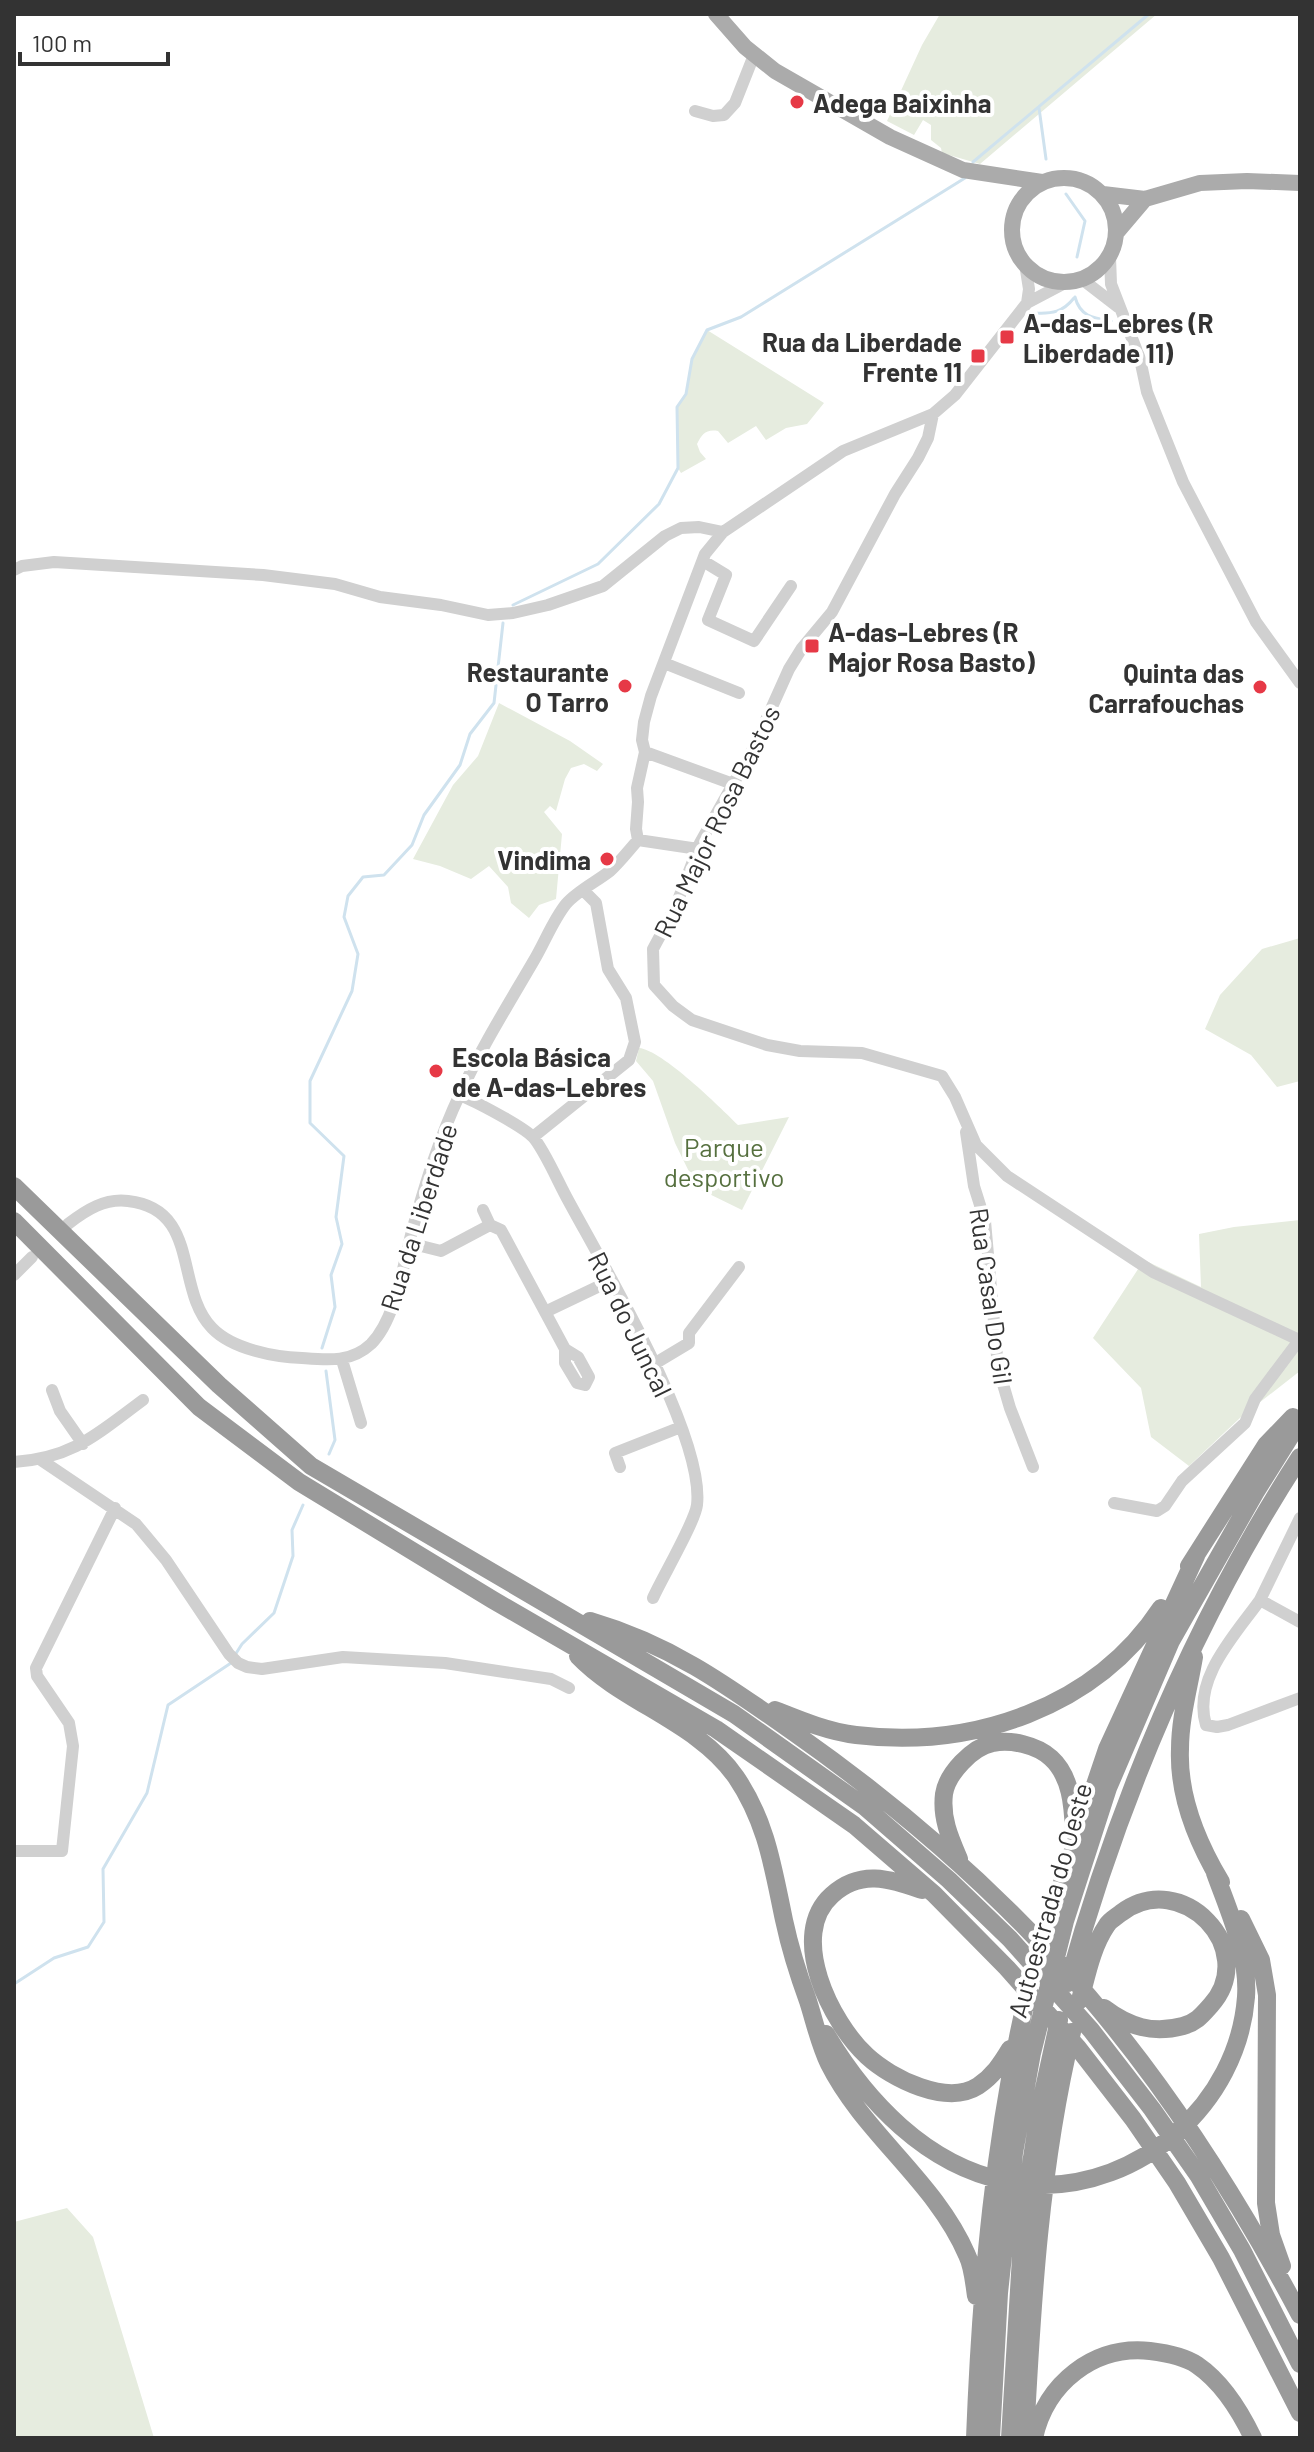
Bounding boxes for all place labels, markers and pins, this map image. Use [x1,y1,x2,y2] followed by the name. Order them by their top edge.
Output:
[813,87,991,118] place label: Adega Baixinha
[788,93,806,111] marker: Adega Baixinha
[1023,307,1213,368] place label: A-das-Lebres (R Liberdade 11)
[762,326,962,387] place label: Rua da Liberdade Frente 11
[998,328,1016,346] marker: A-das-Lebres (R Liberdade 11)
[969,347,987,365] marker: Rua da Liberdade Frente 11
[828,616,1036,677] place label: A-das-Lebres (R Major Rosa Basto)
[803,637,821,655] marker: A-das-Lebres (R Major Rosa Basto)
[467,656,609,717] place label: Restaurante O Tarro
[1088,657,1244,718] place label: Quinta das Carrafouchas
[616,677,634,695] marker: Restaurante O Tarro
[1251,678,1269,696] marker: Quinta das Carrafouchas
[497,844,591,875] place label: Vindima
[598,850,616,868] marker: Vindima
[452,1041,646,1102] place label: Escola Básica de A-das-Lebres
[427,1062,445,1080] marker: Escola Básica de A-das-Lebres

